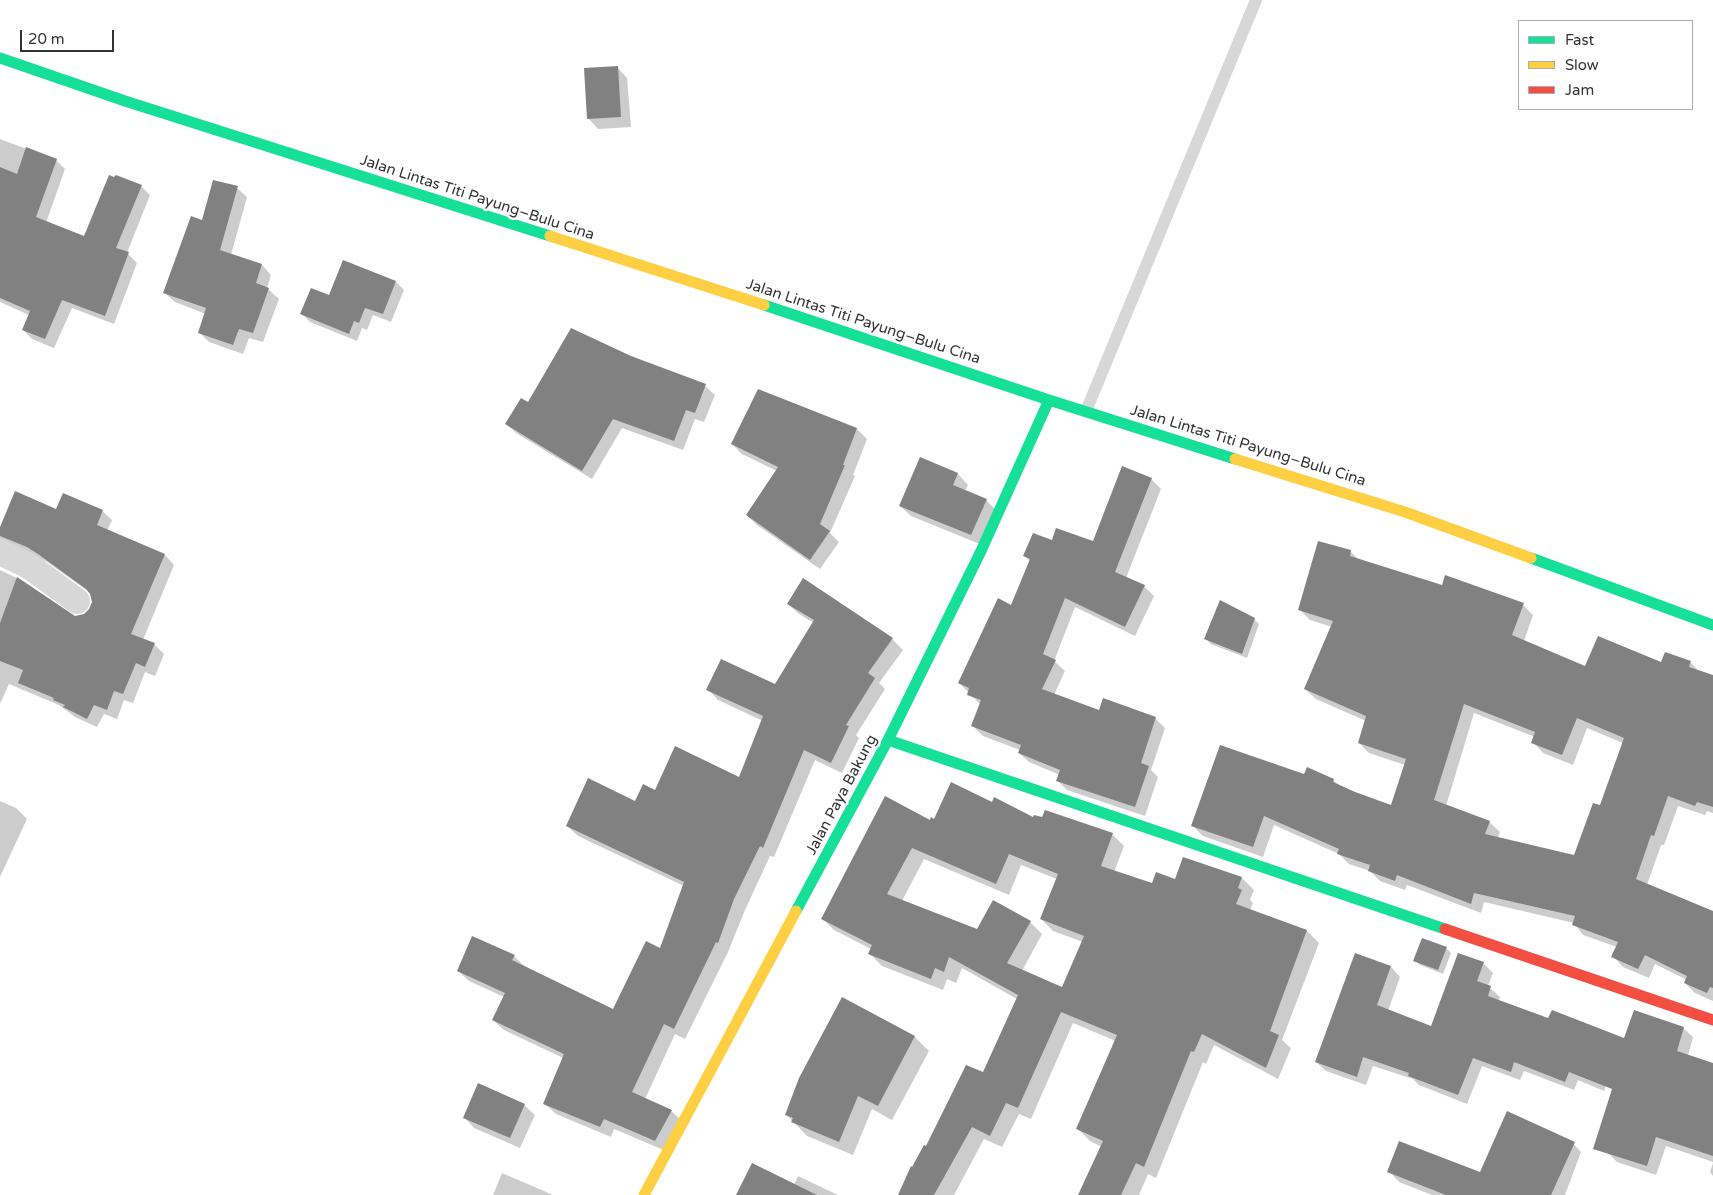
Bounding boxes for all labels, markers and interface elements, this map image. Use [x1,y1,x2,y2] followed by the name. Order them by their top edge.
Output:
[22,20,116,52] scale bar
[1518,20,1693,110] legend
[28,30,65,48] text: 20 m
[1565,31,1594,49] text: Fast
[1565,56,1599,74] text: Slow
[1565,81,1594,99] text: Jam
[358,152,596,244] street label: Jalan Lintas Titi Payung–Bulu Cina
[744,276,982,368] street label: Jalan Lintas Titi Payung–Bulu Cina
[1128,402,1368,490] street label: Jalan Lintas Titi Payung–Bulu Cina
[803,732,881,858] street label: Jalan Paya Bakung

